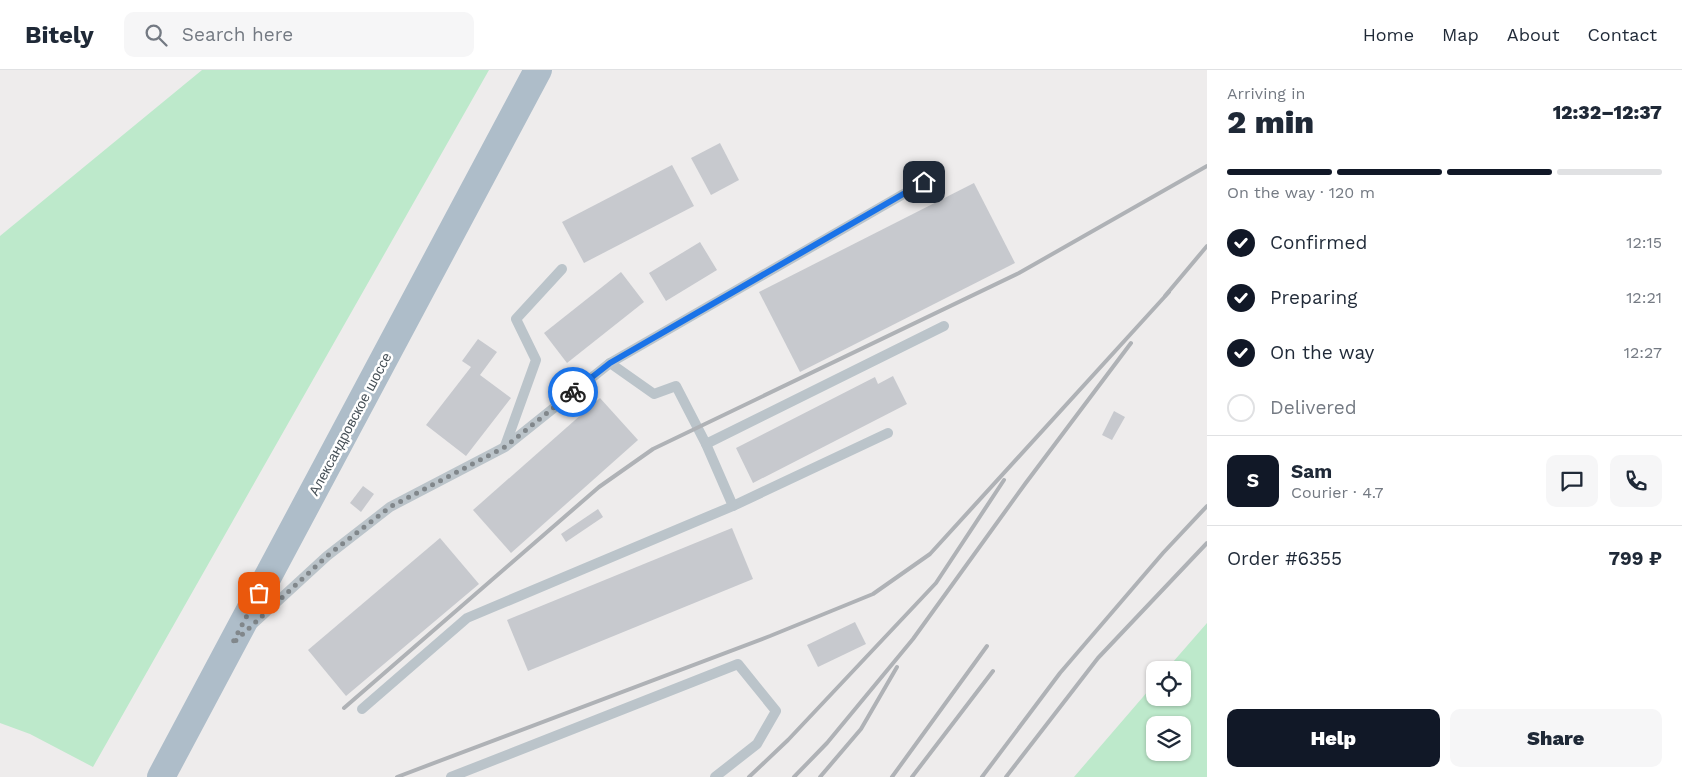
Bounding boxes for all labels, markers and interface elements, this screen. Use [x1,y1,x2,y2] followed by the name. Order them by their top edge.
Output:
[124,12,474,57] search box
[25,21,94,49] text: Bitely
[142,21,170,49] icon: search
[182,23,293,46] text: Search here
[1363,24,1414,45] text: Home
[1442,24,1479,45] text: Map
[1507,24,1559,45] text: About
[1587,24,1657,45] text: Contact
[1227,84,1305,103] text: Arriving in
[1553,101,1662,124] text: 12:32–12:37
[1227,103,1314,141] text: 2 min
[903,161,945,203] pin
[910,168,938,196] icon: home
[1227,183,1375,202] text: On the way · 120 m
[1227,229,1255,257] icon: check
[1270,231,1367,254] text: Confirmed
[1626,233,1662,252] text: 12:15
[1227,284,1255,312] icon: check
[1270,286,1357,309] text: Preparing
[1626,288,1662,307] text: 12:21
[1227,339,1255,367] icon: check
[1270,341,1374,364] text: On the way
[1624,343,1662,362] text: 12:27
[305,350,395,498] street label: Александровское шоссе
[548,367,598,417] courier
[559,378,587,406] icon: bike
[1270,396,1357,419] text: Delivered
[1546,455,1598,507] button: chat
[1610,455,1662,507] button: phone
[1291,460,1332,483] text: Sam
[1247,469,1259,492] text: S
[1291,483,1384,502] text: Courier · 4.7
[1227,547,1342,570] text: Order #6355
[1609,547,1662,570] text: 799 ₽
[238,572,280,614] pin
[245,579,273,607] icon: bag
[1146,661,1191,761] map controls
[1146,661,1191,706] button: locate
[1227,709,1440,767] button: Help
[1450,709,1662,767] button: Share
[1146,716,1191,761] button: layers

